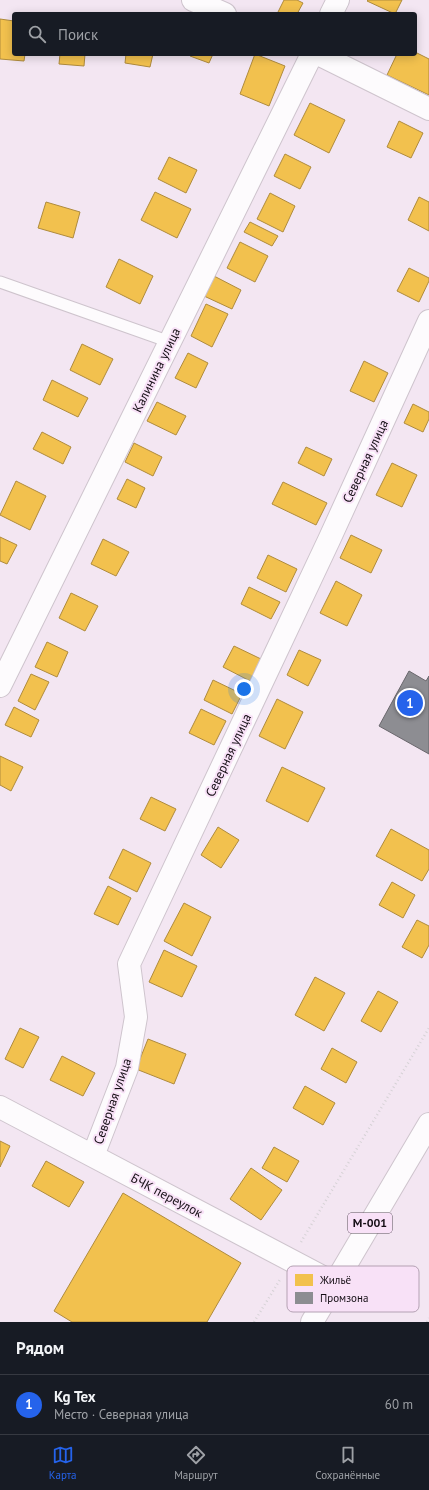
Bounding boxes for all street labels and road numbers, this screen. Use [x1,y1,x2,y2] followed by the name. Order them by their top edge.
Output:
[129,325,184,415] street label: Калинина улица
[339,417,392,506] street label: Северная улица
[202,711,255,800] street label: Северная улица
[90,1056,135,1146] street label: Северная улица
[128,1169,206,1222] street label: БЧК переулок
[348,1213,392,1233] road number: М-001

